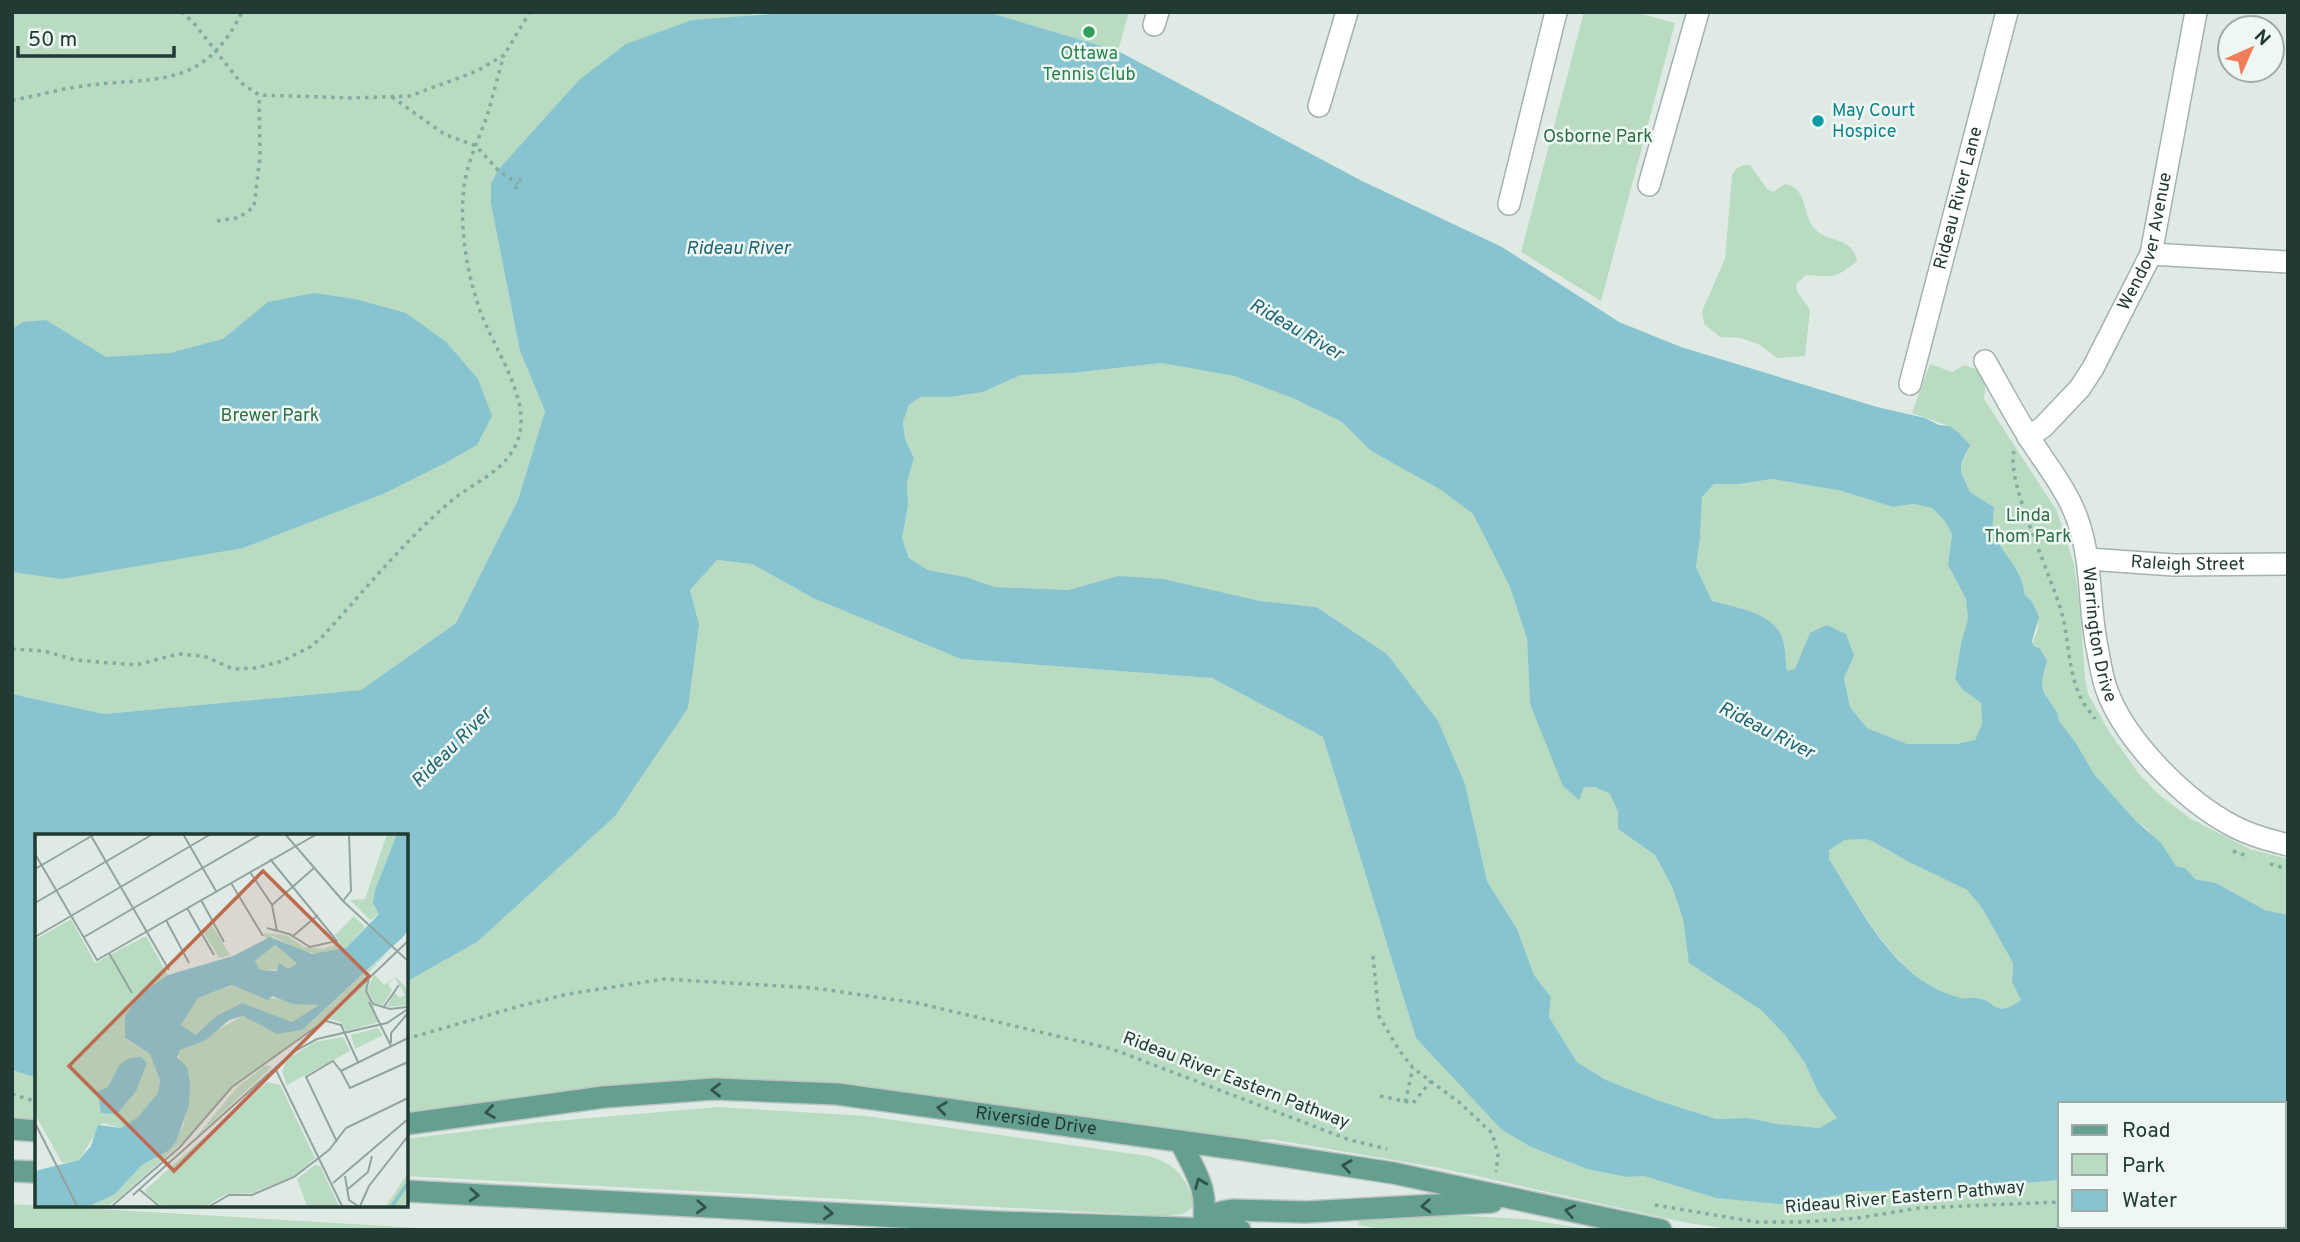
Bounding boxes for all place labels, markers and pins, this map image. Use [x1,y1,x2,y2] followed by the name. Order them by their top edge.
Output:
[1081,24,1097,40] marker: Ottawa Tennis Club
[1042,43,1136,87] place label: Ottawa Tennis Club
[1832,100,1915,144] place label: May Court Hospice
[1810,113,1826,129] marker: May Court Hospice

